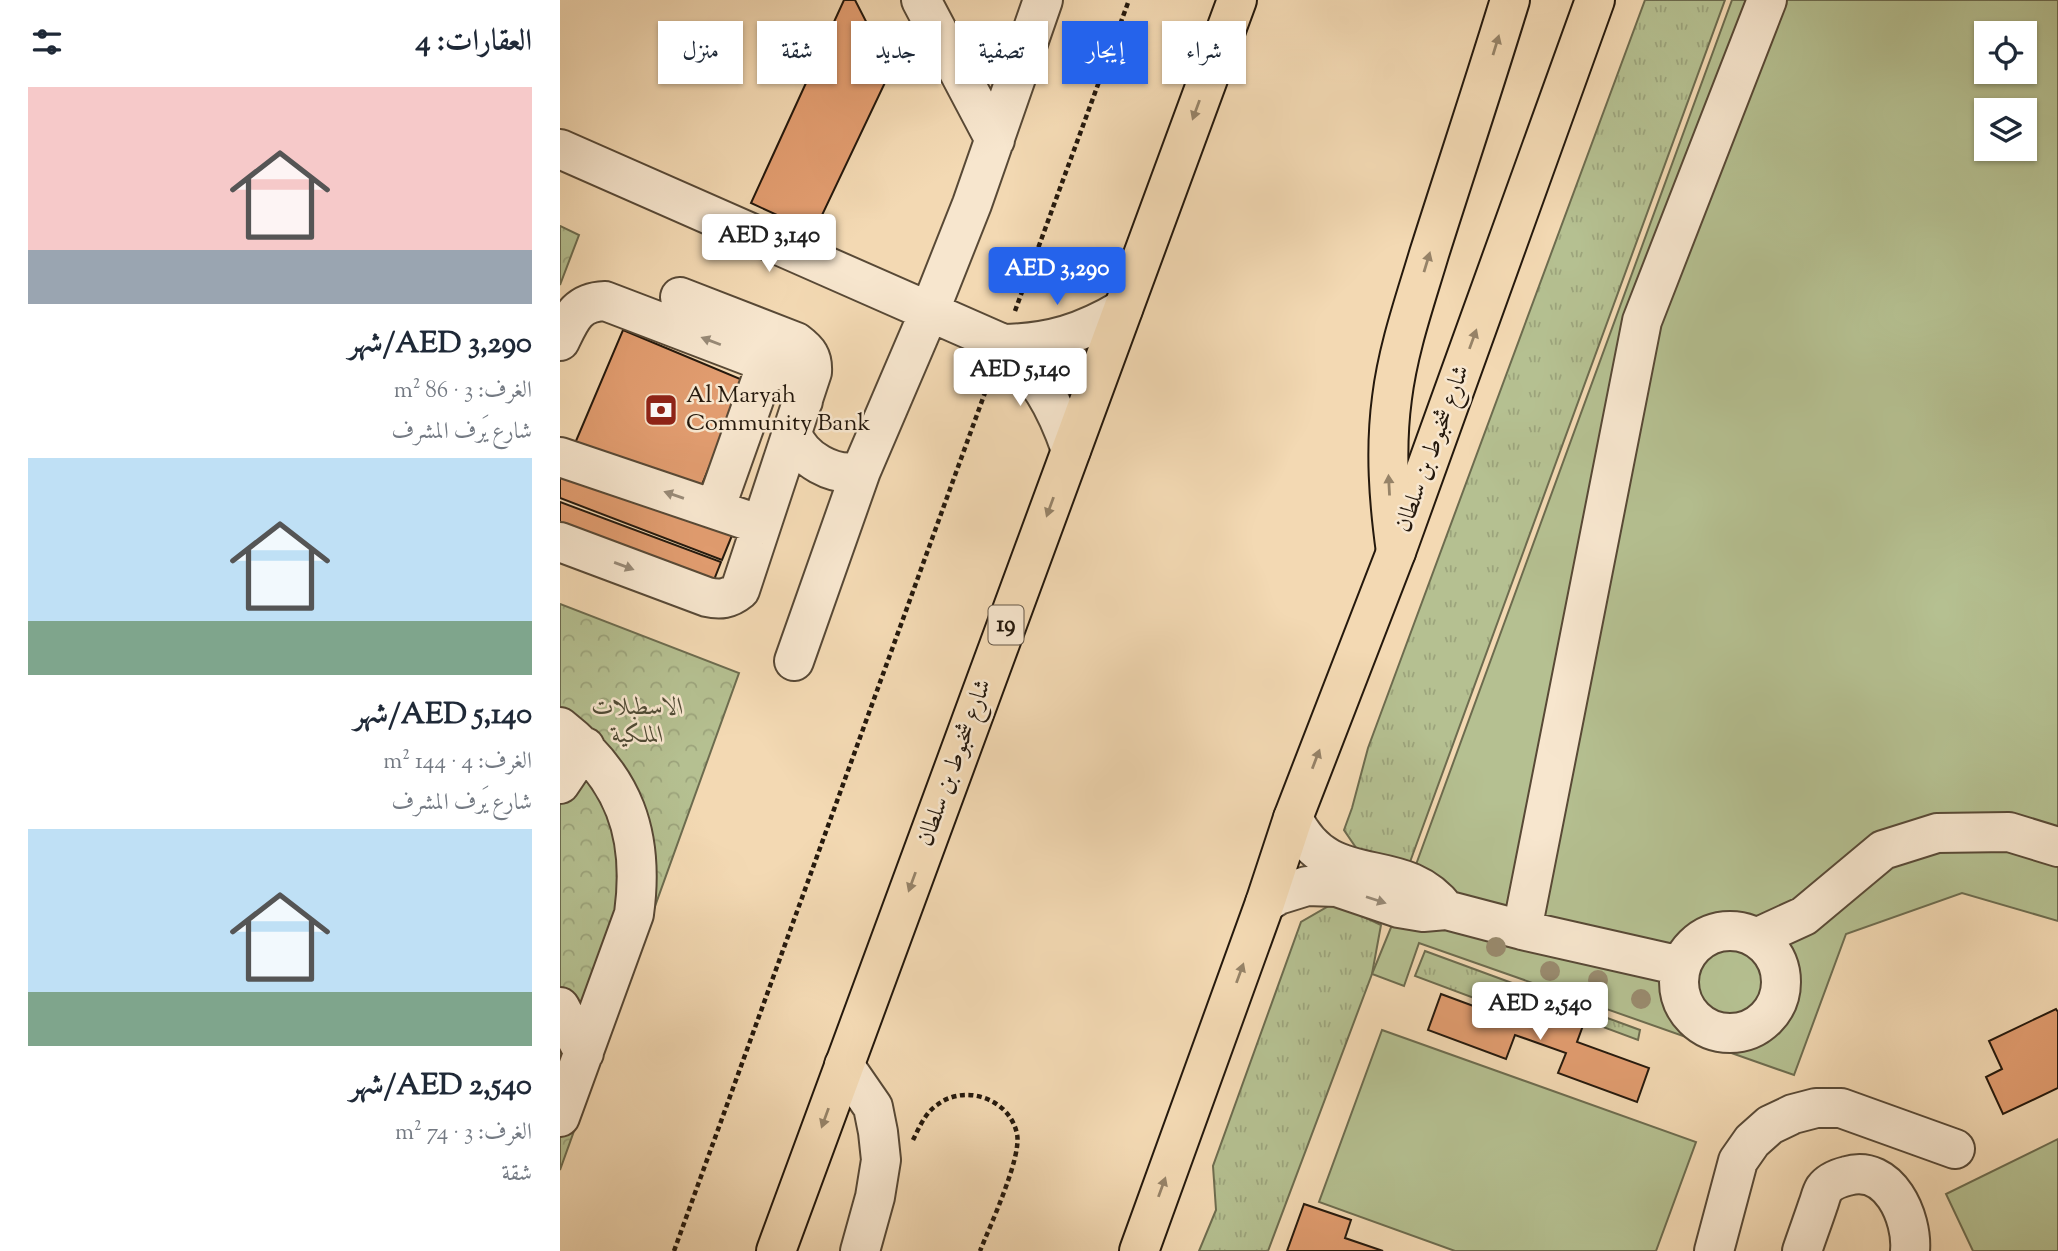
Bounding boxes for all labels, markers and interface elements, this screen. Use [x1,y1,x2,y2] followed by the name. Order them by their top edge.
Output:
[415,21,532,64] text: العقارات: 4
[658,21,743,84] chip: منزل
[757,21,837,84] chip: شقة
[851,21,941,84] chip: جديد
[955,21,1048,84] chip: تصفية
[1062,21,1148,84] chip: إيجار
[1162,21,1246,84] chip: شراء
[1974,21,2037,161] map controls
[1974,21,2037,84] button: locate
[28,23,66,61] icon: filters
[1491,34,1502,55] one-way arrow
[1974,98,2037,161] button: layers
[1191,100,1202,121] one-way arrow
[217,132,343,258] icon: home
[689,215,849,274] pin: AED 3,140
[718,220,820,253] text: AED 3,140
[977,247,1137,307] pin: AED 3,290
[1423,251,1433,272] one-way arrow
[1005,253,1109,286] text: AED 3,290
[348,323,532,366] text: AED 3,290/شهر
[1468,329,1479,350] one-way arrow
[701,336,722,347] one-way arrow
[940,348,1100,408] pin: AED 5,140
[970,354,1070,387] text: AED 5,140
[1387,361,1480,538] street label: شارع شخبوط بن سلطان
[394,375,532,408] text: الغرف: 3 · 86 m²
[686,379,871,441] place label: Al Maryah Community Bank
[642,391,680,429] bank icon: Al Maryah Community Bank
[392,416,532,449] text: شارع يَرف المشرف
[1383,473,1394,495] one-way arrow
[663,489,684,500] one-way arrow
[1044,497,1055,518] one-way arrow
[217,503,343,629] icon: home
[613,560,634,571] one-way arrow
[988,606,1024,645] road number: 19
[909,675,1002,852] street label: شارع شخبوط بن سلطان
[592,691,684,753] park label: الاسطبلات الملكية
[354,694,532,737] text: AED 5,140/شهر
[383,746,532,779] text: الغرف: 4 · 144 m²
[1311,748,1322,769] one-way arrow
[392,787,532,820] text: شارع يَرف المشرف
[906,871,917,892] one-way arrow
[217,874,343,1000] icon: home
[1366,895,1387,906] one-way arrow
[1235,963,1246,984] one-way arrow
[1460,982,1620,1042] pin: AED 2,540
[1488,988,1592,1021] text: AED 2,540
[349,1065,532,1108] text: AED 2,540/شهر
[819,1108,830,1129] one-way arrow
[395,1117,532,1150] text: الغرف: 3 · 74 m²
[502,1158,532,1191] text: شقة
[1157,1176,1168,1197] one-way arrow

